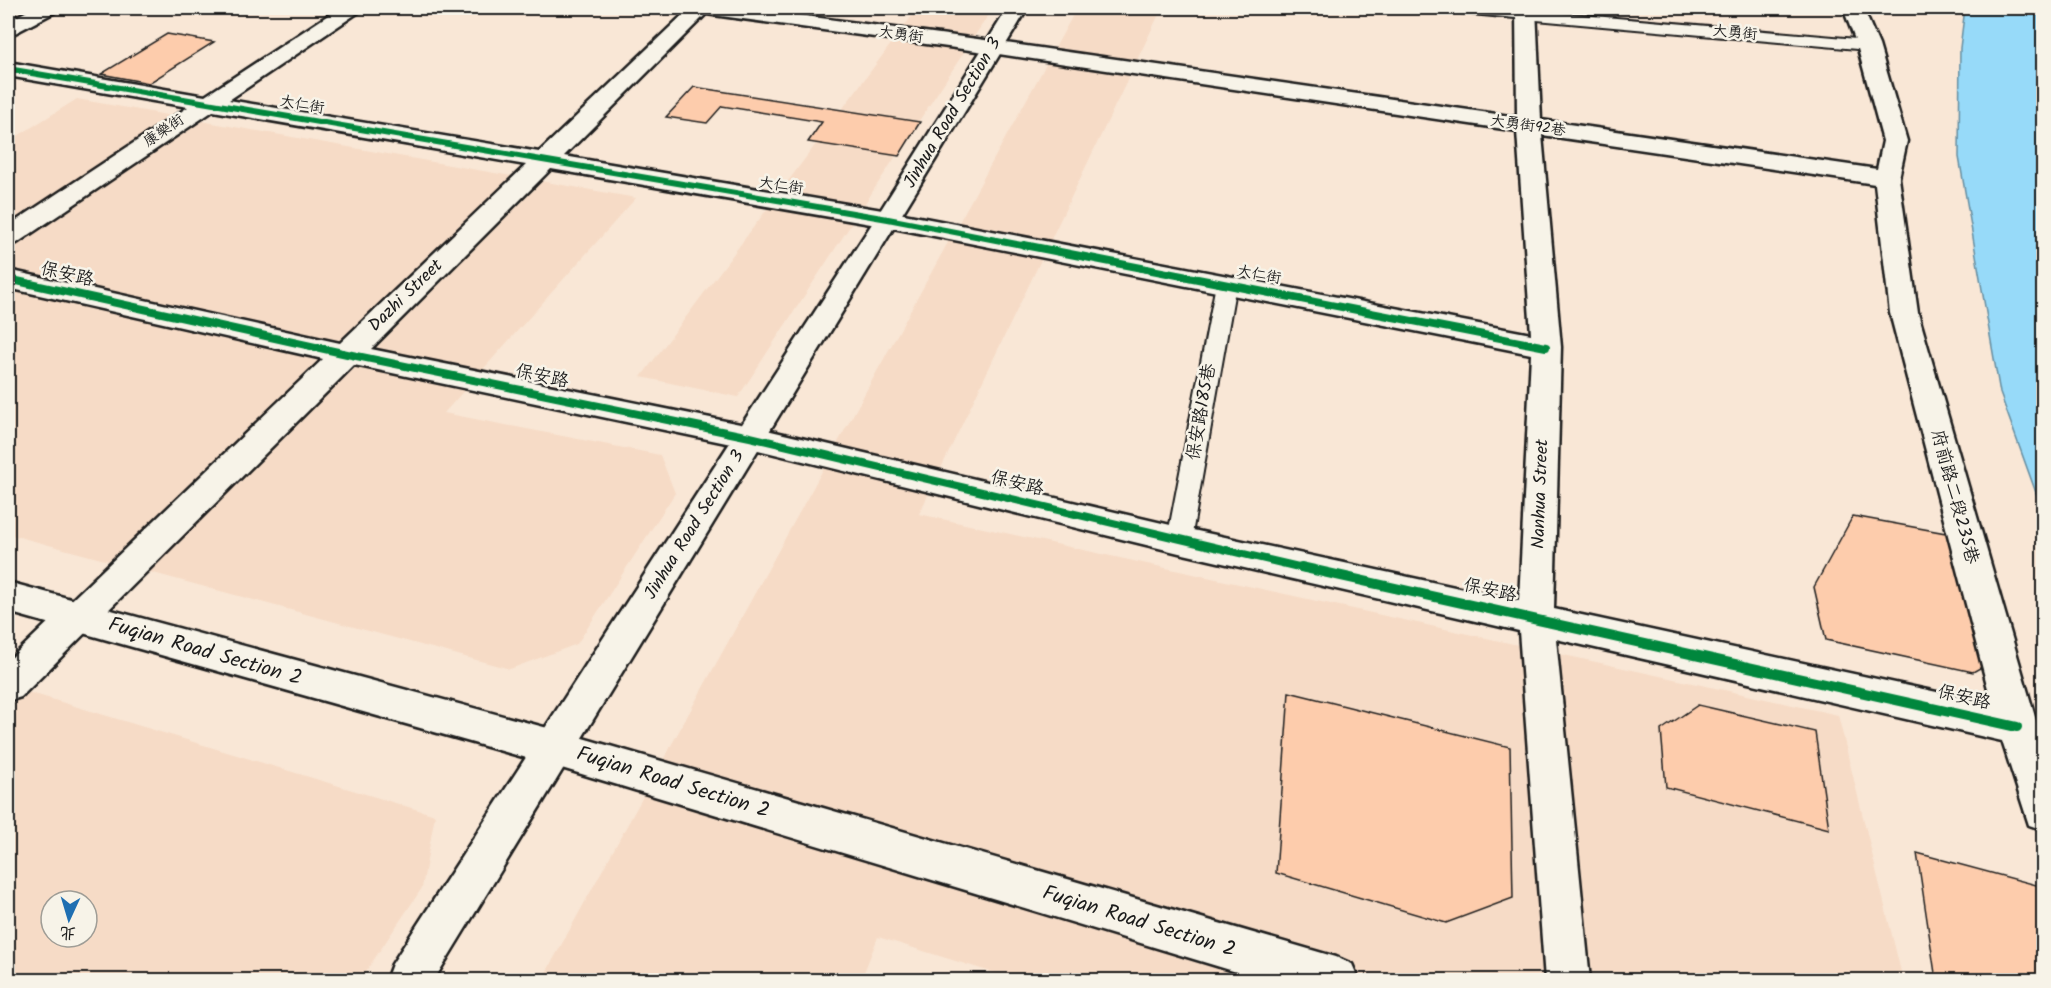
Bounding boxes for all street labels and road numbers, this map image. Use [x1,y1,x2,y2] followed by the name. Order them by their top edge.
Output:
[1712,19,1758,47] street label: 大勇街
[877,20,925,50] street label: 大勇街
[896,32,1010,194] street label: Jinhua Road Section 3
[278,89,326,121] street label: 大仁街
[139,108,189,154] street label: 康樂街
[1489,109,1567,143] street label: 大勇街92巷
[757,171,805,201] street label: 大仁街
[362,252,451,339] street label: Dazhi Street
[37,255,97,295] street label: 保安路
[1235,259,1283,291] street label: 大仁街
[513,357,571,397] street label: 保安路
[1179,361,1225,463] street label: 保安路185巷
[1922,426,1986,568] street label: 府前路二段235巷
[1525,438,1557,549] street label: Nanhua Street
[637,444,753,606] street label: Jinhua Road Section 3
[987,463,1047,505] street label: 保安路
[1461,571,1519,611] street label: 保安路
[104,609,306,695] street label: Fuqian Road Section 2
[1934,678,1994,718] street label: 保安路
[572,738,774,828] street label: Fuqian Road Section 2
[1038,877,1240,967] street label: Fuqian Road Section 2

